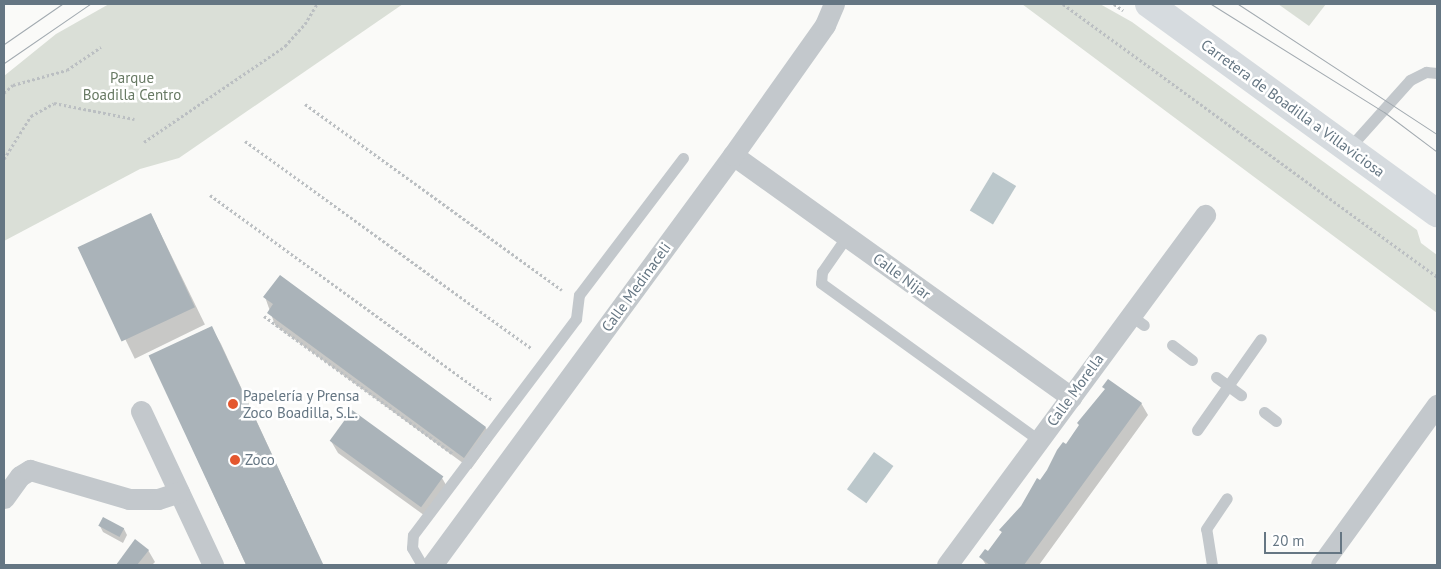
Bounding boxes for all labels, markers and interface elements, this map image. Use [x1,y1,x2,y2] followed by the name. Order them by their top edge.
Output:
[1198,35,1388,181] street label: Carretera de Boadilla a Villaviciosa
[83,68,181,103] park label: Parque Boadilla Centro
[598,239,674,335] street label: Calle Medinaceli
[870,249,934,303] street label: Calle Nijar
[1043,350,1107,430] street label: Calle Morella
[243,386,360,421] place label: Papelería y Prensa Zoco Boadilla, S.L.
[227,398,239,410] marker: Papelería y Prensa Zoco Boadilla, S.L.
[245,451,275,469] place label: Zoco
[229,454,241,466] marker: Zoco
[1266,522,1344,554] scale bar
[1272,531,1305,550] text: 20 m

